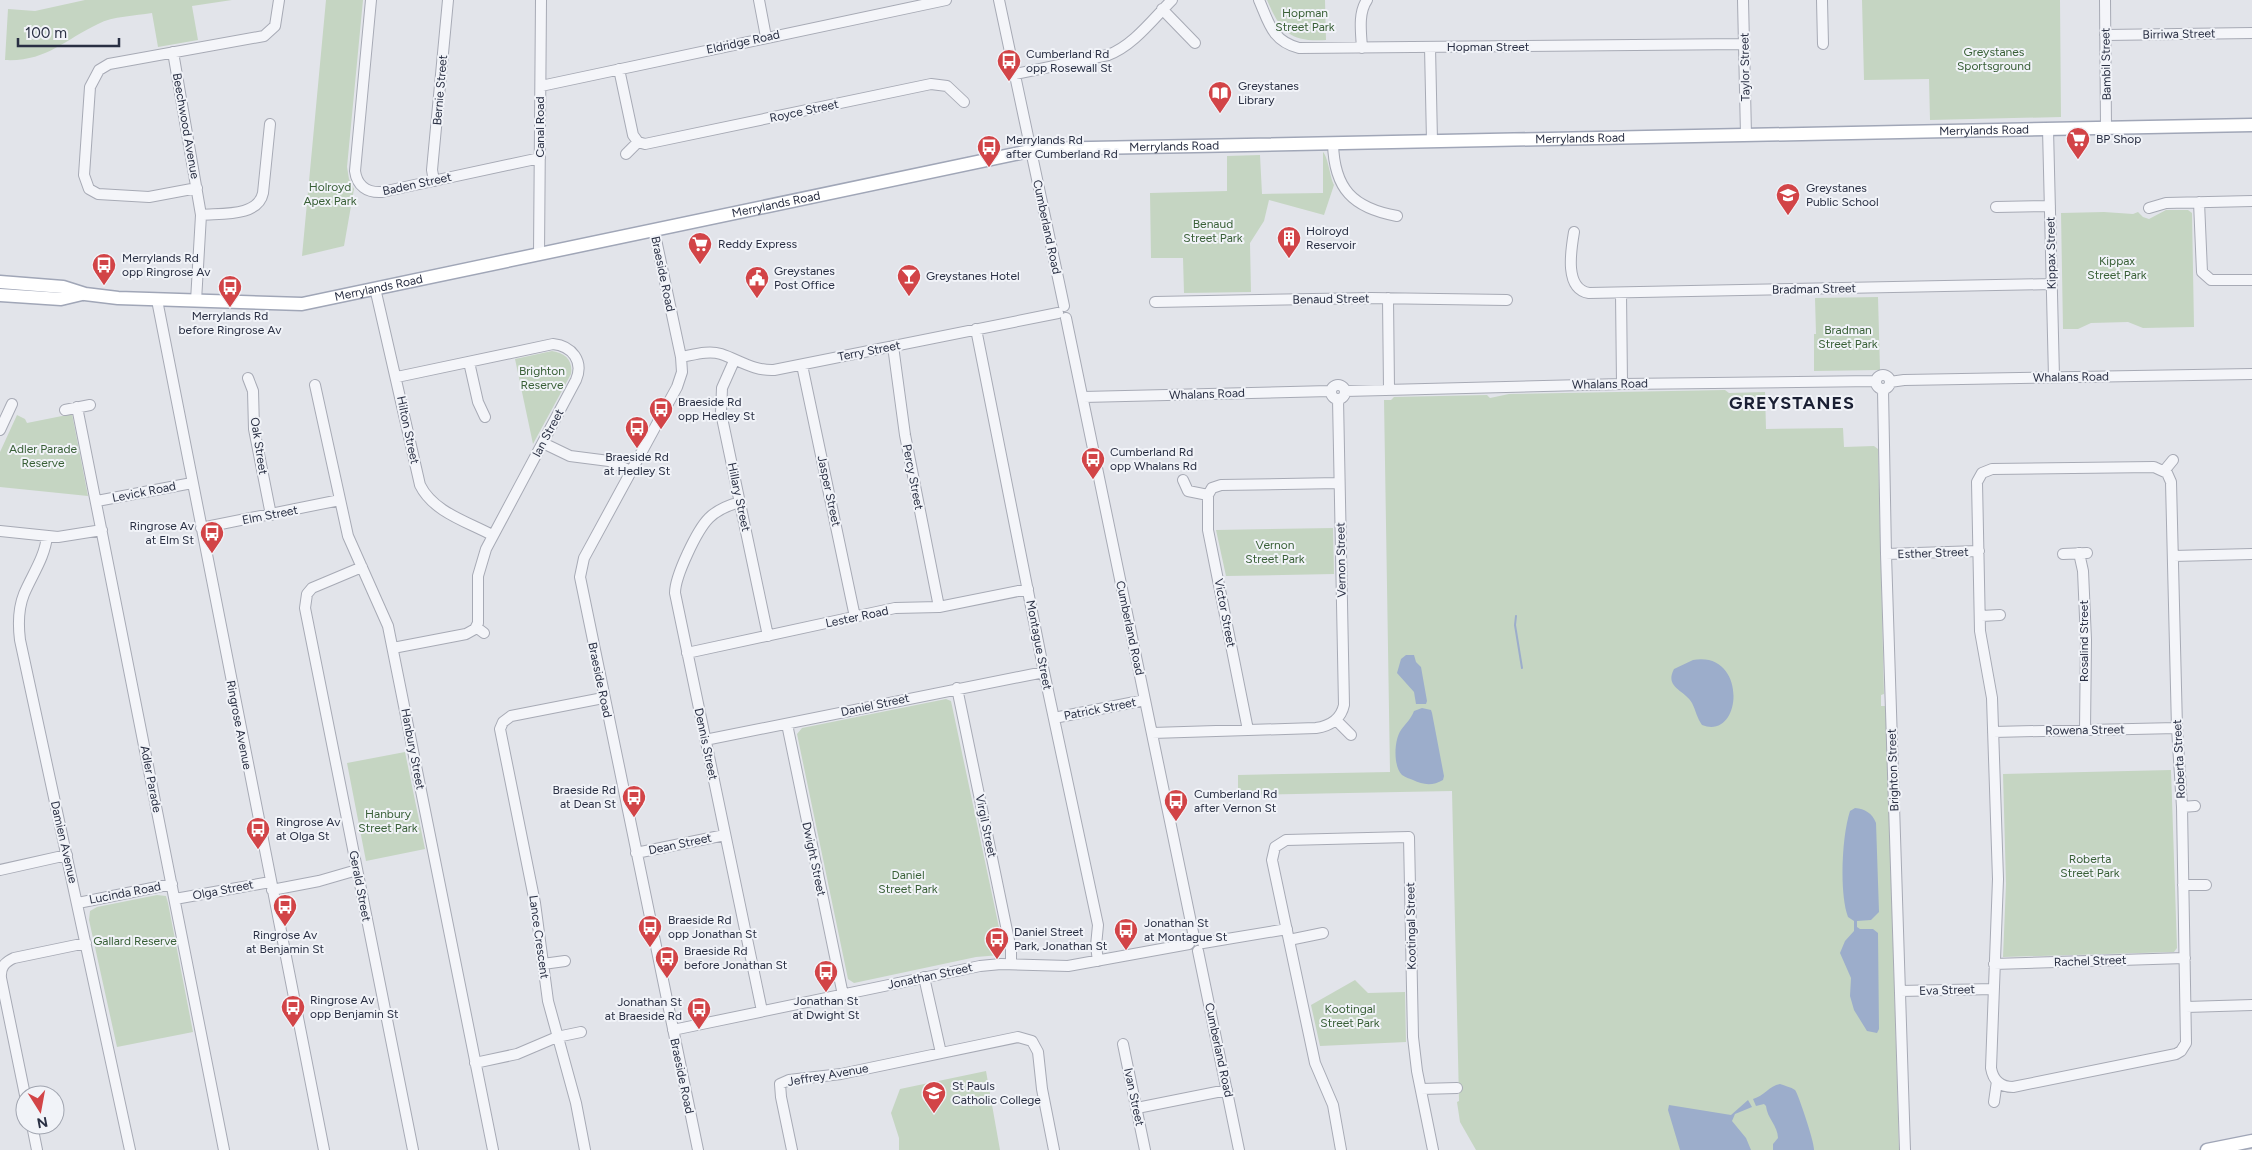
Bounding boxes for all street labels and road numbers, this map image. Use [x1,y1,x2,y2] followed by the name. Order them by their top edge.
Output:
[2142,26,2216,42] street label: Birriwa Street
[705,27,781,57] street label: Eldridge Road
[2098,27,2114,100] street label: Bambil Street
[1737,32,1753,101] street label: Taylor Street
[1447,40,1530,54] street label: Hopman Street
[430,54,450,126] street label: Bernie Street
[170,72,202,180] street label: Beechwood Avenue
[533,97,547,157] street label: Canal Road
[768,97,840,125] street label: Royce Street
[1939,122,2029,138] street label: Merrylands Road
[1535,130,1625,146] street label: Merrylands Road
[1129,138,1219,154] street label: Merrylands Road
[381,170,453,198] street label: Baden Street
[1030,178,1064,276] street label: Cumberland Road
[731,188,821,220] street label: Merrylands Road
[2043,216,2059,289] street label: Kippax Street
[648,235,678,313] street label: Braeside Road
[333,272,424,304] street label: Merrylands Road
[1772,281,1857,297] street label: Bradman Street
[1292,291,1370,307] street label: Benaud Street
[837,338,902,364] street label: Terry Street
[2033,369,2109,385] street label: Whalans Road
[1572,376,1648,392] street label: Whalans Road
[1169,386,1245,402] street label: Whalans Road
[394,395,422,466] street label: Hilton Street
[529,406,567,460] street label: Ian Street
[248,416,271,476] street label: Oak Street
[900,443,926,511] street label: Percy Street
[815,454,843,528] street label: Jasper Street
[725,461,753,533] street label: Hillary Street
[111,479,177,505] street label: Levick Road
[241,503,300,527] street label: Elm Street
[1333,522,1349,598] street label: Vernon Street
[1897,545,1969,561] street label: Esther Street
[1211,577,1239,649] street label: Victor Street
[1113,579,1147,677] street label: Cumberland Road
[1023,599,1055,692] street label: Montague Street
[2077,600,2091,682] street label: Rosalind Street
[824,603,890,631] street label: Lester Road
[585,641,615,719] street label: Braeside Road
[223,679,255,771] street label: Ringrose Avenue
[839,691,911,719] street label: Daniel Street
[1063,695,1138,723] street label: Patrick Street
[398,707,428,791] street label: Hanbury Street
[692,707,721,782] street label: Dennis Street
[2170,719,2188,799] street label: Roberta Street
[2045,722,2125,738] street label: Rowena Street
[1885,728,1901,812] street label: Brighton Street
[138,744,164,814] street label: Adler Parade
[972,793,1000,859] street label: Virgil Street
[48,799,80,885] street label: Damien Avenue
[799,821,829,898] street label: Dwight Street
[647,830,713,858] street label: Dean Street
[346,849,374,923] street label: Gerald Street
[191,877,255,903] street label: Olga Street
[88,879,162,907] street label: Lucinda Road
[1403,882,1419,970] street label: Kootingal Street
[526,894,552,980] street label: Lance Crescent
[2053,953,2127,969] street label: Rachel Street
[886,960,974,992] street label: Jonathan Street
[1919,982,1976,998] street label: Eva Street
[1202,1001,1236,1099] street label: Cumberland Road
[667,1037,697,1115] street label: Braeside Road
[786,1061,870,1089] street label: Jeffrey Avenue
[1121,1067,1147,1128] street label: Ivan Street

